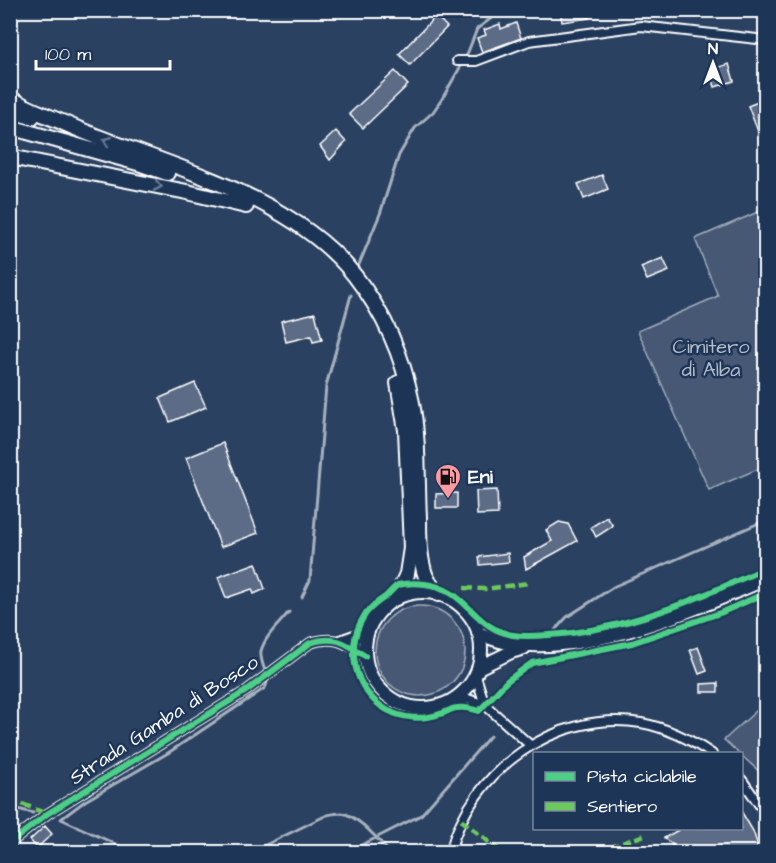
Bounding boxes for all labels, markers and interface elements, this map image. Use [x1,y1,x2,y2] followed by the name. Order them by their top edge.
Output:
[36,33,170,71] scale bar
[683,33,743,93] north arrow
[708,38,718,60] text: N
[45,42,91,67] text: 100 m
[103,136,114,148] one-way arrow
[153,179,163,192] one-way arrow
[673,333,749,384] park label: Cimitero di Alba
[433,462,463,500] fuel station icon: Eni
[468,463,494,491] place label: Eni
[64,648,264,792] street label: Strada Gamba di Bosco
[533,752,743,830] legend
[587,764,697,789] text: Pista ciclabile
[587,794,657,819] text: Sentiero

